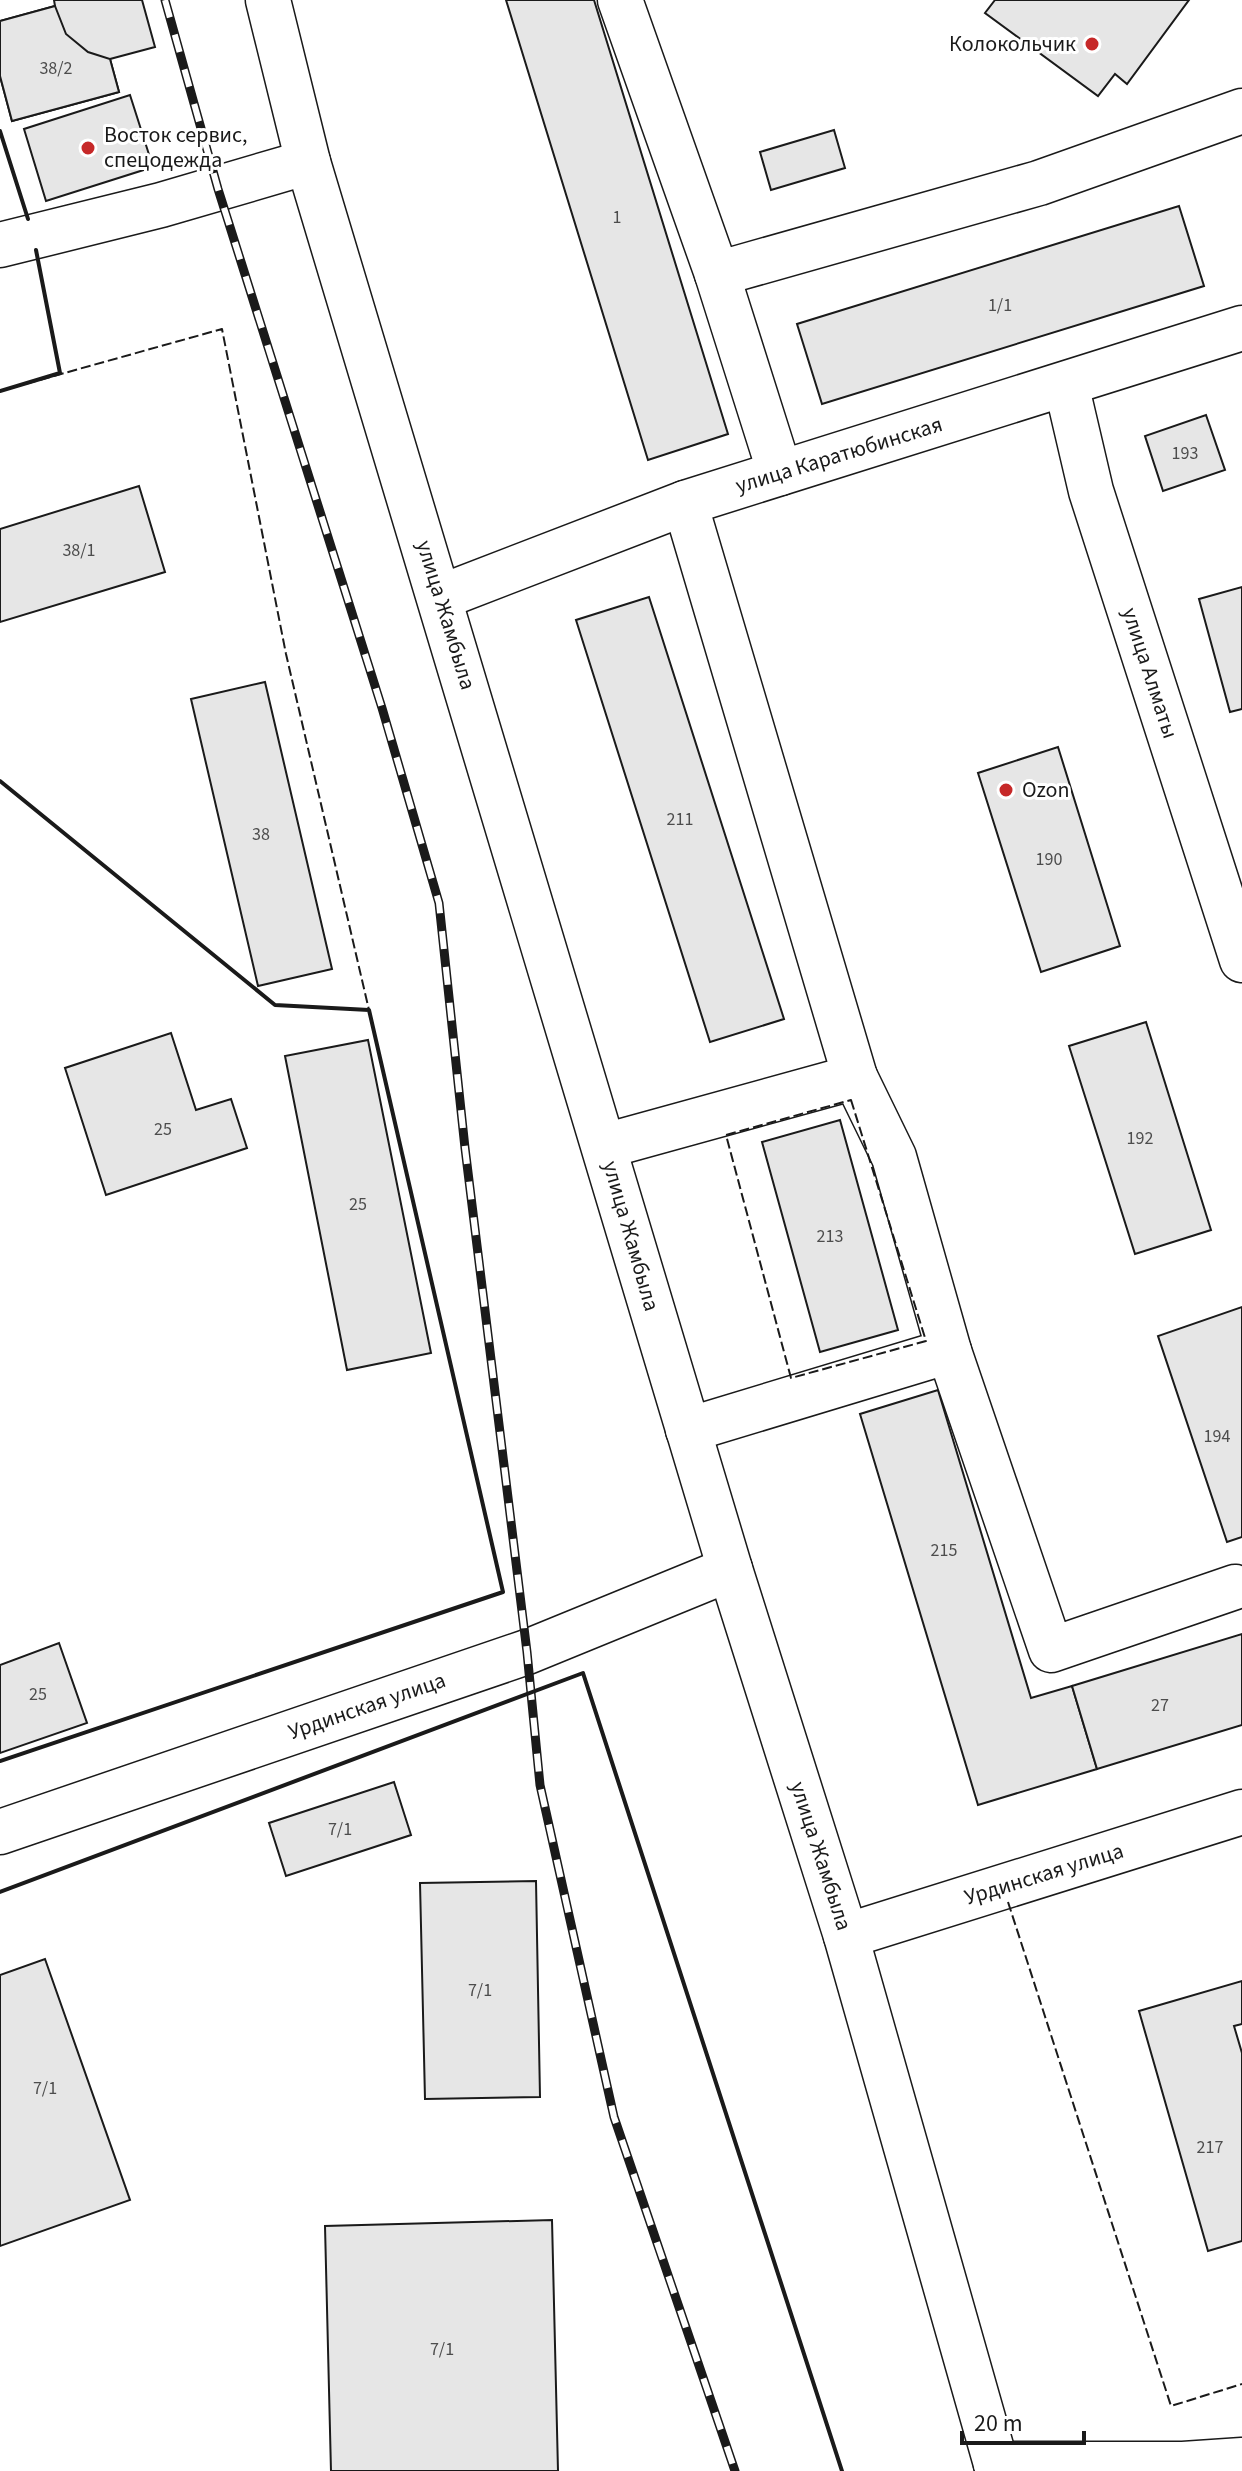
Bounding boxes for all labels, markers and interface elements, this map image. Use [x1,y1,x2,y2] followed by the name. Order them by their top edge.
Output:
[949,28,1076,60] place label: Колокольчик
[1083,35,1101,53] marker: Колокольчик
[39,56,73,81] house number: 38/2
[104,119,248,176] place label: Восток сервис, спецодежда
[79,139,97,157] marker: Восток сервис, спецодежда
[613,205,621,230] house number: 1
[988,293,1012,318] house number: 1/1
[732,408,946,502] street label: улица Каратюбинская
[1172,441,1198,466] house number: 193
[408,536,484,694] street label: улица Жамбыла
[62,538,96,563] house number: 38/1
[1114,603,1186,743] street label: улица Алматы
[1022,774,1070,806] place label: Ozon
[997,781,1015,799] marker: Ozon
[667,807,693,832] house number: 211
[252,822,270,847] house number: 38
[1036,847,1062,872] house number: 190
[154,1117,172,1142] house number: 25
[1127,1126,1153,1151] house number: 192
[594,1157,668,1315] street label: улица Жамбыла
[349,1192,367,1217] house number: 25
[817,1224,843,1249] house number: 213
[1204,1424,1230,1449] house number: 194
[931,1538,957,1563] house number: 215
[284,1664,450,1748] street label: Урдинская улица
[29,1682,47,1707] house number: 25
[1151,1693,1169,1718] house number: 27
[782,1777,860,1935] street label: улица Жамбыла
[328,1817,352,1842] house number: 7/1
[961,1835,1127,1913] street label: Урдинская улица
[468,1978,492,2003] house number: 7/1
[33,2076,57,2101] house number: 7/1
[1197,2135,1223,2160] house number: 217
[430,2337,454,2362] house number: 7/1
[962,2395,1084,2445] scale bar
[974,2406,1023,2441] text: 20 m

